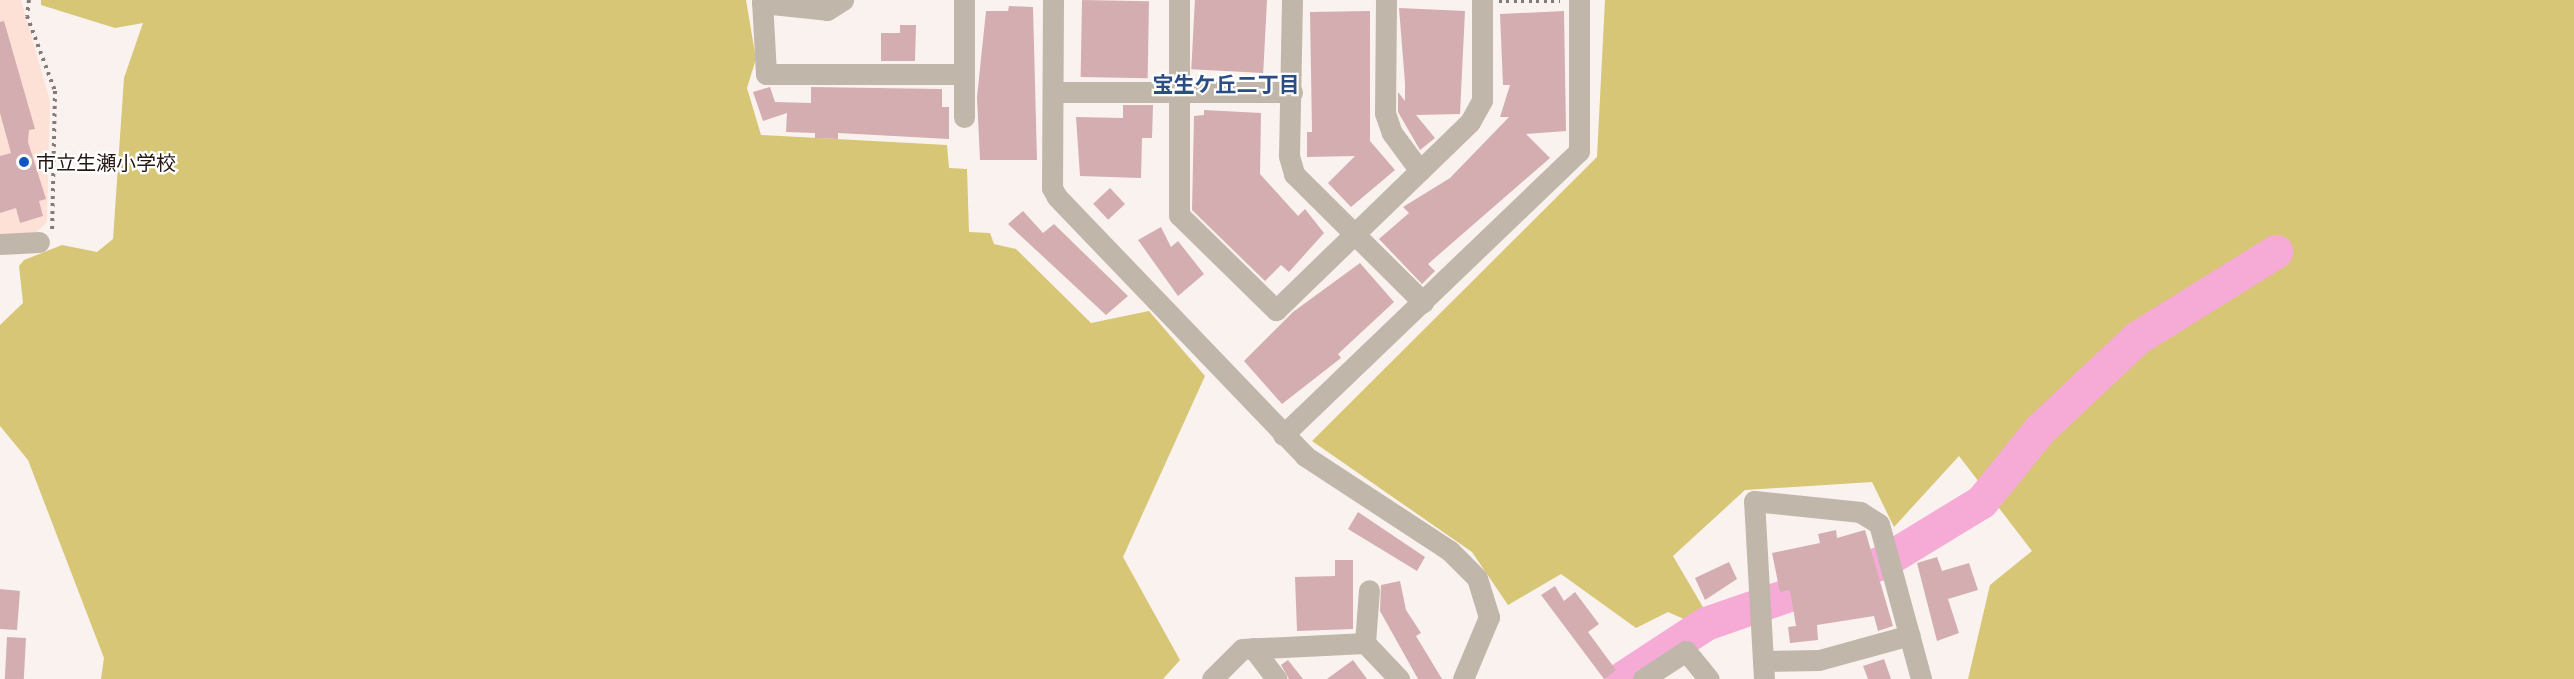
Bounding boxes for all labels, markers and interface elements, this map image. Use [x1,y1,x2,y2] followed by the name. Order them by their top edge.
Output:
[1153,71,1299,97] district label: 宝生ケ丘二丁目
[36,150,176,174] place label: 市立生瀬小学校
[17,155,31,169] marker: 市立生瀬小学校

